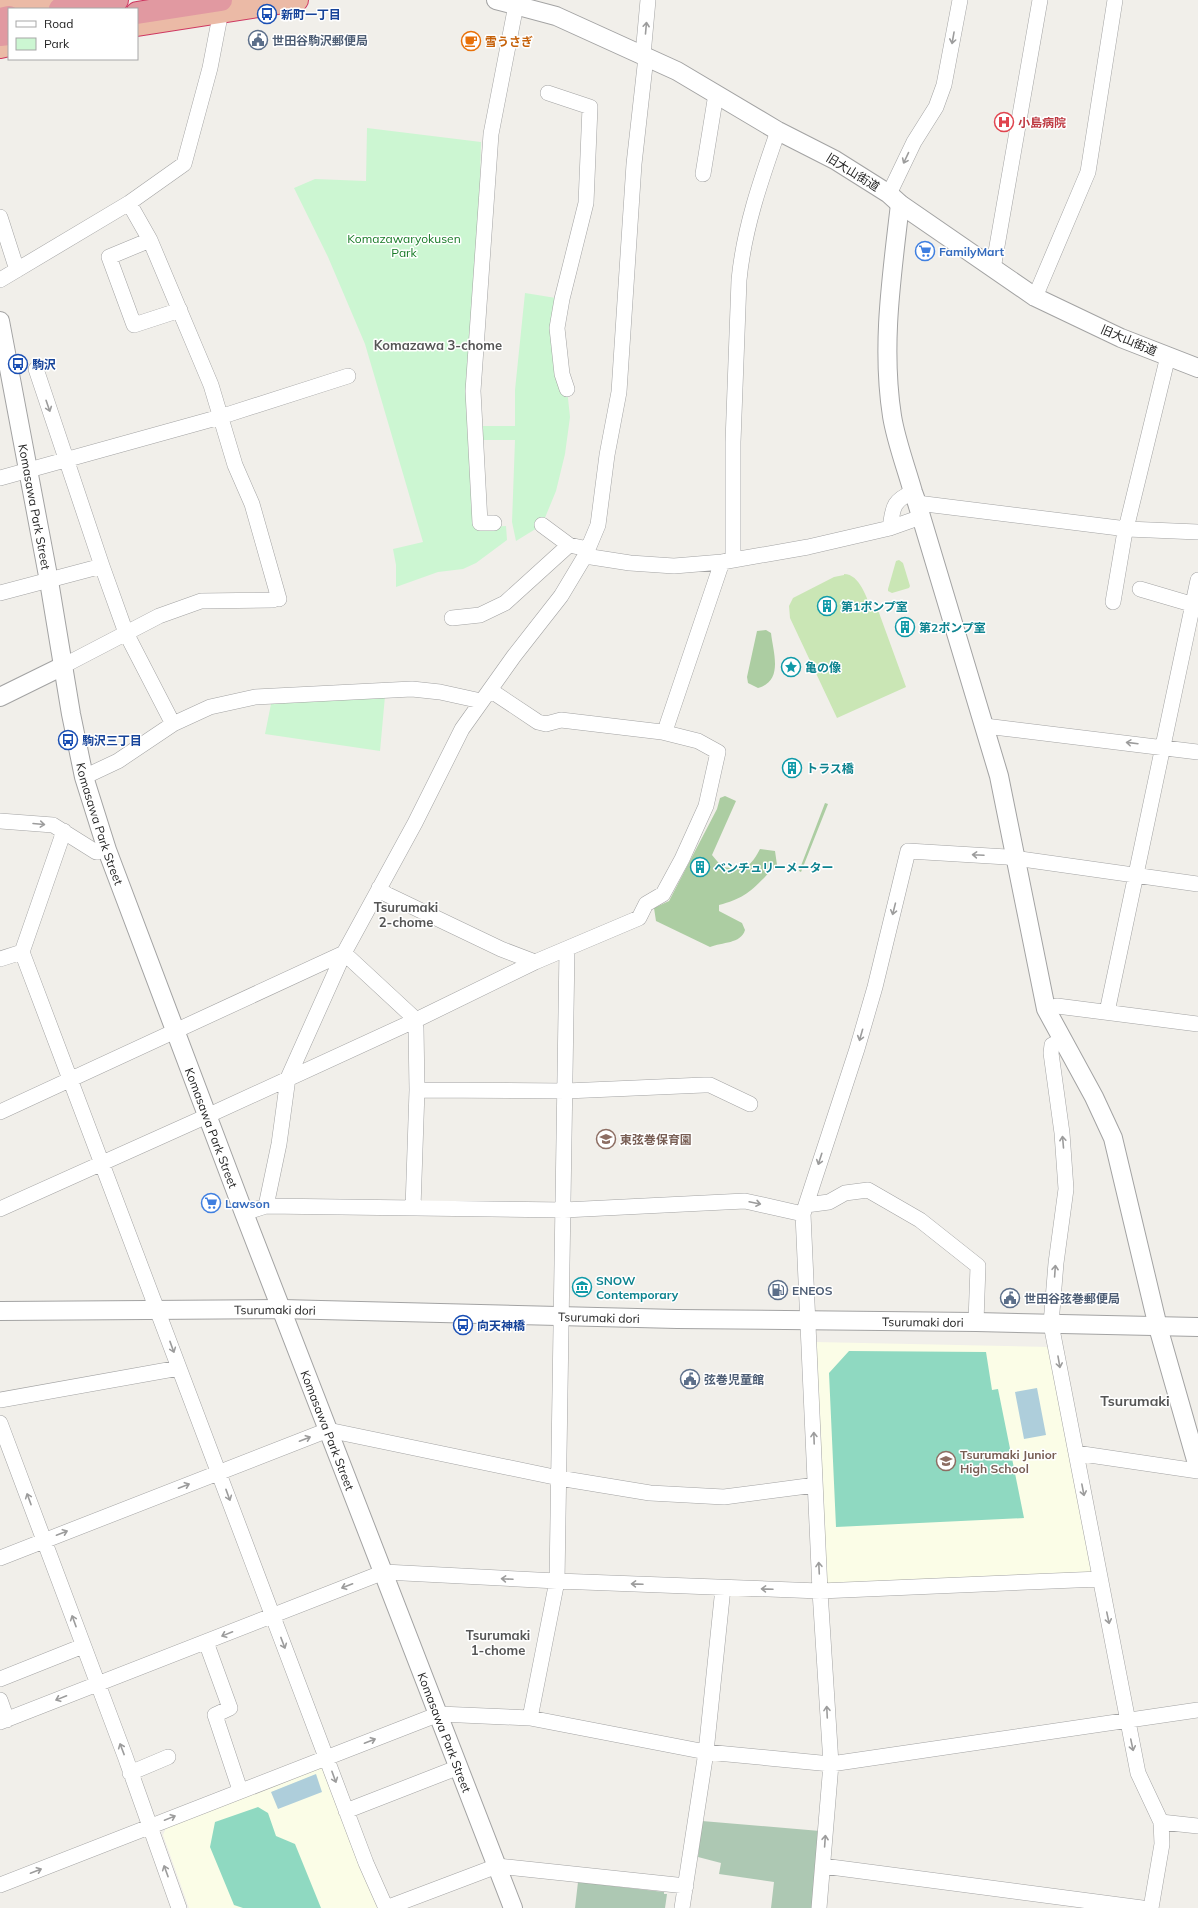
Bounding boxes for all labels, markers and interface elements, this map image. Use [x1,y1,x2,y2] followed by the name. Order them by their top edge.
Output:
[256,3,278,25] bus stop icon: 新町一丁目
[281,7,341,22] place label: 新町一丁目
[8,8,138,60] legend
[44,16,73,31] text: Road
[642,22,649,35] one-way arrow
[247,29,269,51] public building icon: 世田谷駒沢郵便局
[460,30,482,52] cafe icon: 雪うさぎ
[949,31,957,44] one-way arrow
[272,33,368,48] place label: 世田谷駒沢郵便局
[485,34,533,49] place label: 雪うさぎ
[44,36,70,51] text: Park
[993,111,1015,133] hospital icon: 小島病院
[1018,115,1066,130] place label: 小島病院
[824,150,882,194] street label: 旧大山街道
[902,152,909,164] one-way arrow
[347,231,461,260] park label: Komazawaryokusen Park
[914,240,936,262] supermarket icon: FamilyMart
[939,244,1005,259] place label: FamilyMart
[1098,321,1160,359] street label: 旧大山街道
[374,337,502,353] district label: Komazawa 3-chome
[7,353,29,375] bus stop icon: 駒沢
[32,357,56,372] place label: 駒沢
[45,400,53,412] one-way arrow
[16,443,54,571] street label: Komasawa Park Street
[816,595,838,617] building icon: 第1ポンプ室
[841,599,908,614] place label: 第1ポンプ室
[894,616,916,638] building icon: 第2ポンプ室
[919,620,986,635] place label: 第2ポンプ室
[780,656,802,678] place icon: 亀の像
[805,660,841,675] place label: 亀の像
[57,729,79,751] bus stop icon: 駒沢三丁目
[82,733,142,748] place label: 駒沢三丁目
[1125,739,1138,747] one-way arrow
[781,757,803,779] building icon: トラス橋
[74,761,127,887] street label: Komasawa Park Street
[806,761,855,776] place label: トラス橋
[32,820,45,828] one-way arrow
[972,852,985,859] one-way arrow
[689,856,711,878] building icon: ベンチュリーメーター
[714,860,834,875] place label: ベンチュリーメーター
[374,899,438,930] district label: Tsurumaki 2-chome
[890,903,897,916] one-way arrow
[857,1028,864,1041] one-way arrow
[182,1065,241,1190] street label: Komasawa Park Street
[595,1128,617,1150] school or university icon: 東弦巻保育園
[620,1132,692,1147] place label: 東弦巻保育園
[1059,1136,1066,1149] one-way arrow
[816,1152,824,1164] one-way arrow
[200,1192,222,1214] supermarket icon: Lawson
[225,1196,270,1211] place label: Lawson
[748,1199,761,1207] one-way arrow
[1052,1265,1059,1278] one-way arrow
[596,1273,679,1302] place label: SNOW Contemporary
[571,1276,593,1298] museum icon: SNOW Contemporary
[767,1279,789,1301] fuel station icon: ENEOS
[792,1283,833,1298] place label: ENEOS
[999,1287,1021,1309] public building icon: 世田谷弦巻郵便局
[1024,1291,1120,1306] place label: 世田谷弦巻郵便局
[234,1301,316,1317] street label: Tsurumaki dori
[558,1308,640,1326] street label: Tsurumaki dori
[452,1314,474,1336] bus stop icon: 向天神橋
[882,1314,964,1329] street label: Tsurumaki dori
[477,1318,526,1333] place label: 向天神橋
[168,1341,176,1353] one-way arrow
[1056,1355,1064,1368] one-way arrow
[298,1368,358,1492] street label: Komasawa Park Street
[679,1368,701,1390] public building icon: 弦巻児童館
[704,1372,764,1387] place label: 弦巻児童館
[1100,1392,1170,1410] district label: Tsurumaki
[810,1432,818,1445] one-way arrow
[298,1435,310,1442] one-way arrow
[960,1447,1057,1476] place label: Tsurumaki Junior High School
[935,1450,957,1472] school or university icon: Tsurumaki Junior High School
[177,1482,189,1490] one-way arrow
[1079,1483,1087,1496] one-way arrow
[224,1488,232,1500] one-way arrow
[24,1494,32,1506] one-way arrow
[56,1529,68,1537] one-way arrow
[815,1562,823,1575] one-way arrow
[501,1575,514,1582] one-way arrow
[631,1581,644,1588] one-way arrow
[342,1583,354,1591] one-way arrow
[761,1586,774,1593] one-way arrow
[1104,1611,1112,1624] one-way arrow
[70,1616,78,1628] one-way arrow
[466,1627,530,1658] district label: Tsurumaki 1-chome
[221,1631,233,1639] one-way arrow
[279,1636,287,1648] one-way arrow
[415,1670,475,1794] street label: Komasawa Park Street
[55,1695,67,1703] one-way arrow
[824,1706,831,1719] one-way arrow
[363,1736,375,1744] one-way arrow
[1129,1738,1137,1751] one-way arrow
[118,1743,125,1755] one-way arrow
[330,1771,338,1783] one-way arrow
[164,1814,176,1821] one-way arrow
[822,1835,829,1848] one-way arrow
[30,1866,42,1874] one-way arrow
[161,1866,169,1878] one-way arrow

